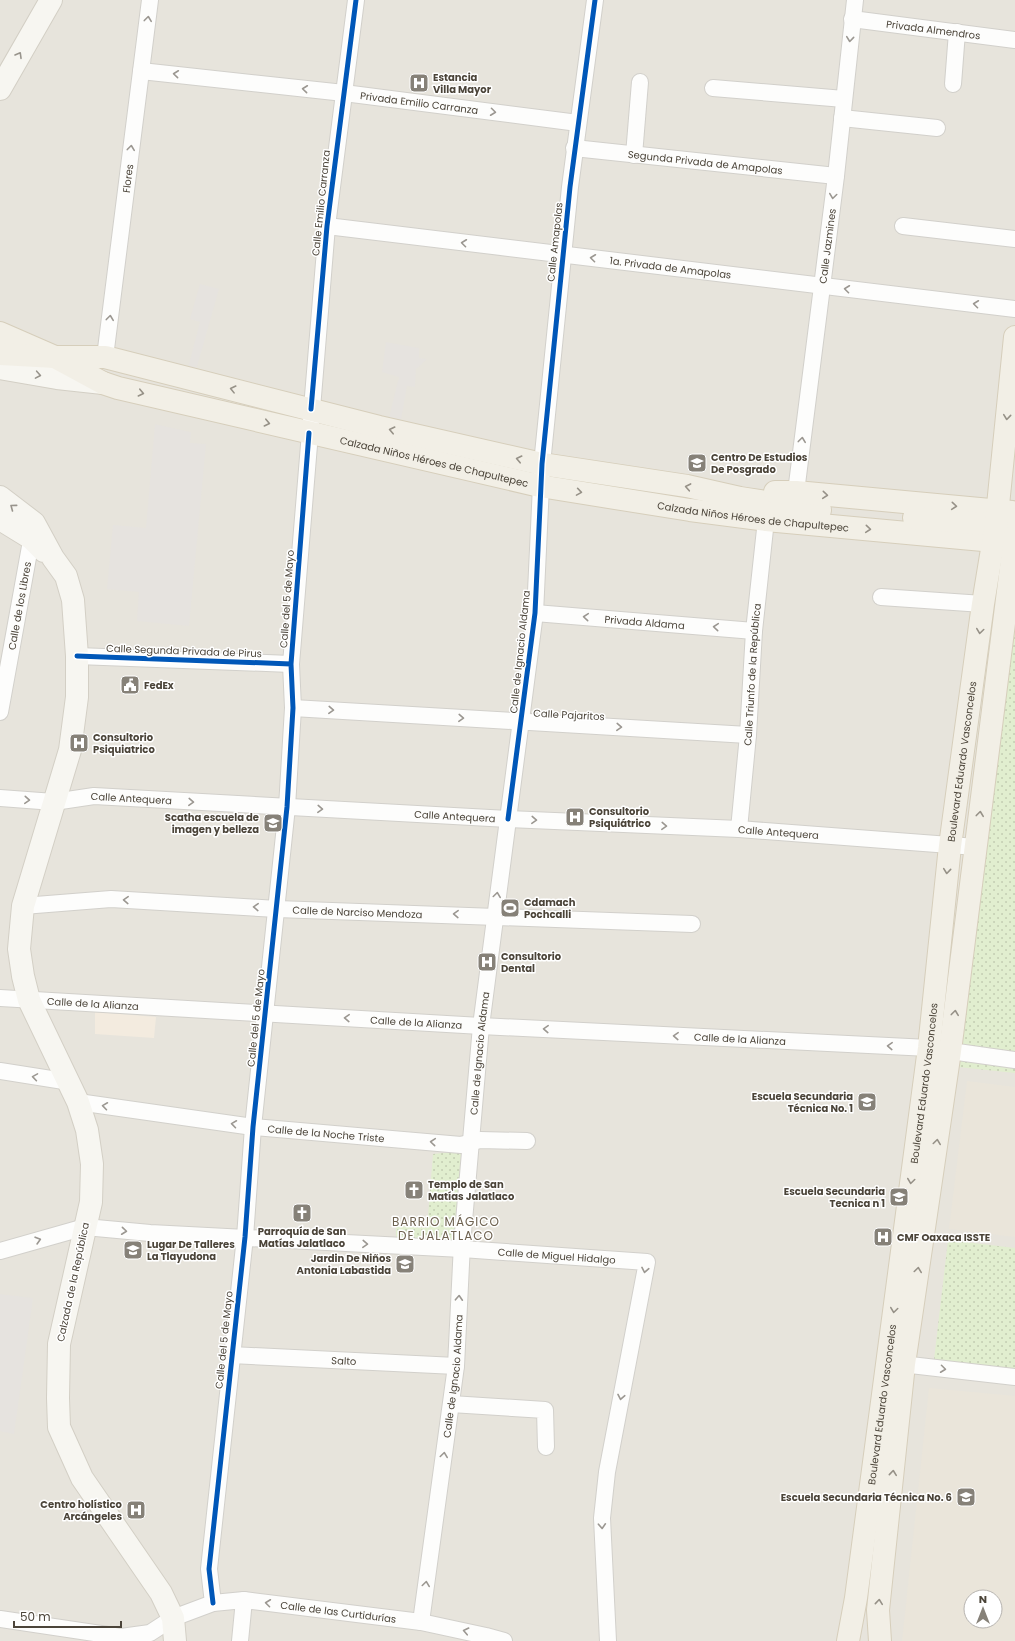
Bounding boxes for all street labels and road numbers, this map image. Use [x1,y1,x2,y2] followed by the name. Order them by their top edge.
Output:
[885,16,981,43] street label: Privada Almendros
[359,88,479,118] street label: Privada Emilio Carranza
[627,146,783,178] street label: Segunda Privada de Amapolas
[308,149,334,257] street label: Calle Emilio Carranza
[118,163,137,194] street label: Flores
[543,202,567,282] street label: Calle Amapolas
[815,208,839,284] street label: Calle Jazmines
[609,253,732,282] street label: 1a. Privada de Amapolas
[338,432,530,491] street label: Calzada Niños Héroes de Chapultepec
[656,497,850,535] street label: Calzada Niños Héroes de Chapultepec
[276,549,298,649] street label: Calle del 5 de Mayo
[4,560,35,651] street label: Calle de los Libres
[506,590,534,714] street label: Calle de Ignacio Aldama
[740,603,764,746] street label: Calle Triunfo de la República
[604,611,685,633] street label: Privada Aldama
[106,641,262,661] street label: Calle Segunda Privada de Pirus
[943,680,980,843] street label: Boulevard Eduardo Vasconcelos
[533,706,605,724] street label: Calle Pajaritos
[90,788,172,808] street label: Calle Antequera
[414,806,496,826] street label: Calle Antequera
[737,821,819,843] street label: Calle Antequera
[292,902,423,922] street label: Calle de Narciso Mendoza
[243,968,269,1068] street label: Calle del 5 de Mayo
[466,991,493,1116] street label: Calle de Ignacio Aldama
[46,993,139,1014] street label: Calle de la Alianza
[906,1002,941,1164] street label: Boulevard Eduardo Vasconcelos
[370,1012,463,1032] street label: Calle de la Alianza
[694,1029,786,1048] street label: Calle de la Alianza
[267,1121,385,1146] street label: Calle de la Noche Triste
[53,1221,93,1343] street label: Calzada de la República
[497,1244,616,1267] street label: Calle de Miguel Hidalgo
[211,1290,237,1390] street label: Calle del 5 de Mayo
[439,1314,466,1439] street label: Calle de Ignacio Aldama
[864,1323,900,1486] street label: Boulevard Eduardo Vasconcelos
[331,1352,357,1369] street label: Salto
[280,1597,397,1626] street label: Calle de las Curtidurías

